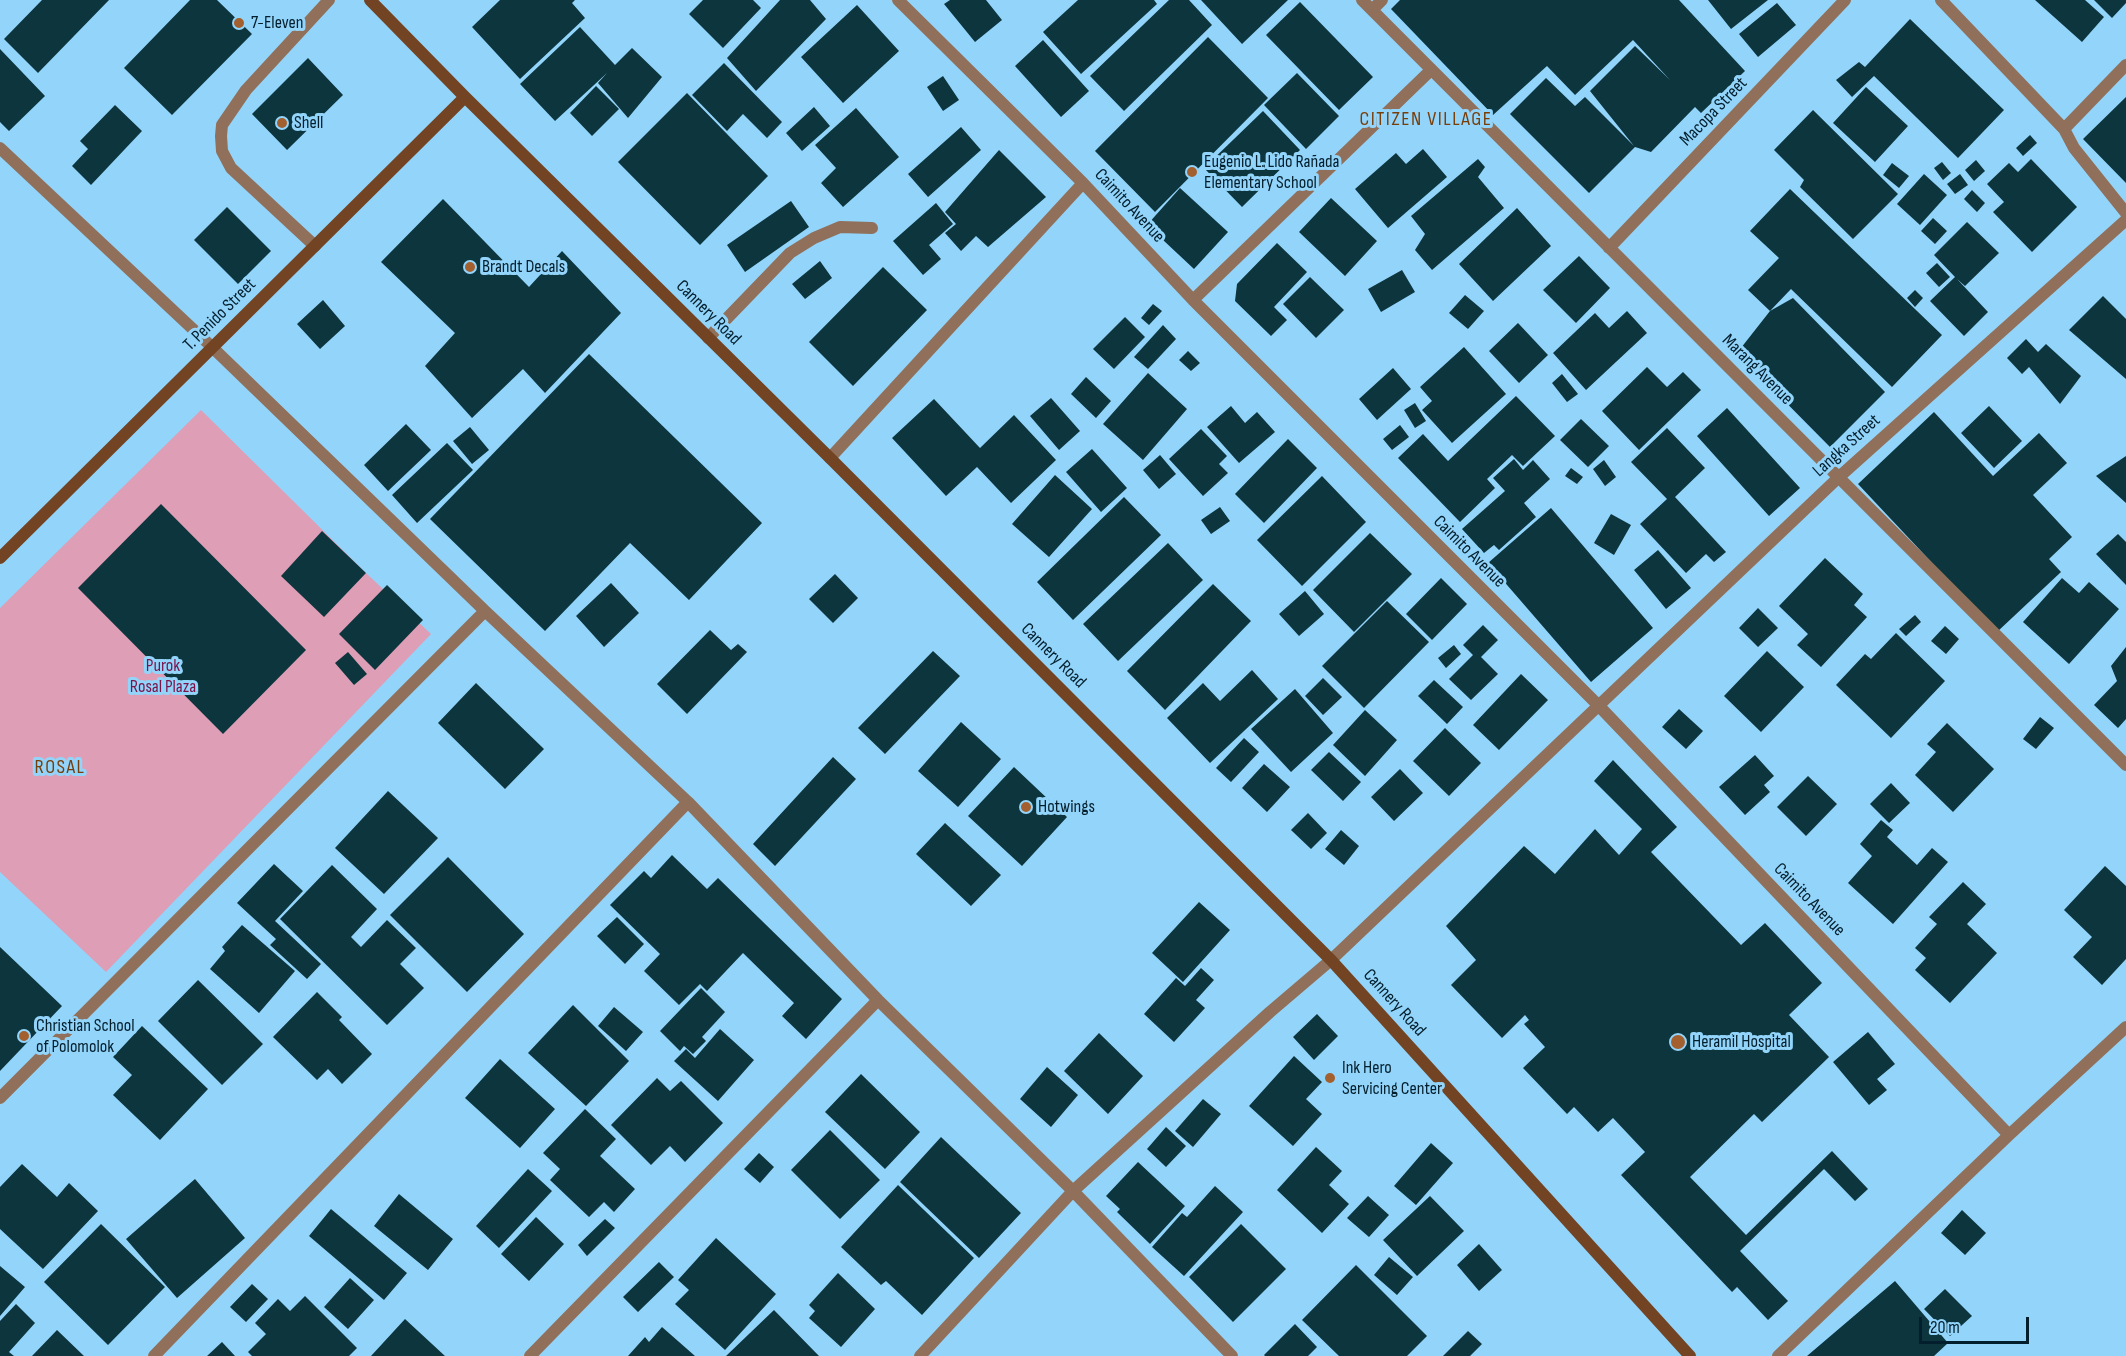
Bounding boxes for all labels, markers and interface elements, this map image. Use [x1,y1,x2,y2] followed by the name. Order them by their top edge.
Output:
[251,12,304,34] place label: 7-Eleven
[232,16,246,30] marker: 7-Eleven
[1676,73,1752,151] street label: Macopa Street
[1359,108,1493,132] district label: CITIZEN VILLAGE
[294,112,323,134] place label: Shell
[275,116,289,130] marker: Shell
[1204,151,1340,194] place label: Eugenio L. Lido Rañada Elementary School
[1089,165,1169,247] street label: Caimito Avenue
[1185,165,1199,179] marker: Eugenio L. Lido Rañada Elementary School
[482,256,565,278] place label: Brandt Decals
[463,260,477,274] marker: Brandt Decals
[179,274,261,356] street label: T. Penido Street
[671,276,745,350] street label: Cannery Road
[1717,330,1797,410] street label: Marang Avenue
[1809,410,1885,482] street label: Langka Street
[1428,511,1510,593] street label: Caimito Avenue
[1016,619,1090,693] street label: Cannery Road
[130,655,196,698] park label: Purok Rosal Plaza
[35,756,85,780] district label: ROSAL
[1038,796,1095,818] place label: Hotwings
[1019,800,1033,814] marker: Hotwings
[1769,859,1849,941] street label: Caimito Avenue
[1358,965,1430,1041] street label: Cannery Road
[36,1015,135,1058] place label: Christian School of Polomolok
[17,1029,31,1043] marker: Christian School of Polomolok
[1692,1031,1791,1053] place label: Heramil Hospital
[1669,1033,1687,1051] marker: Heramil Hospital
[1342,1057,1442,1100] place label: Ink Hero Servicing Center
[1323,1071,1337,1085] marker: Ink Hero Servicing Center
[1922,1305,2032,1343] scale bar
[1930,1317,1960,1338] text: 20 m

